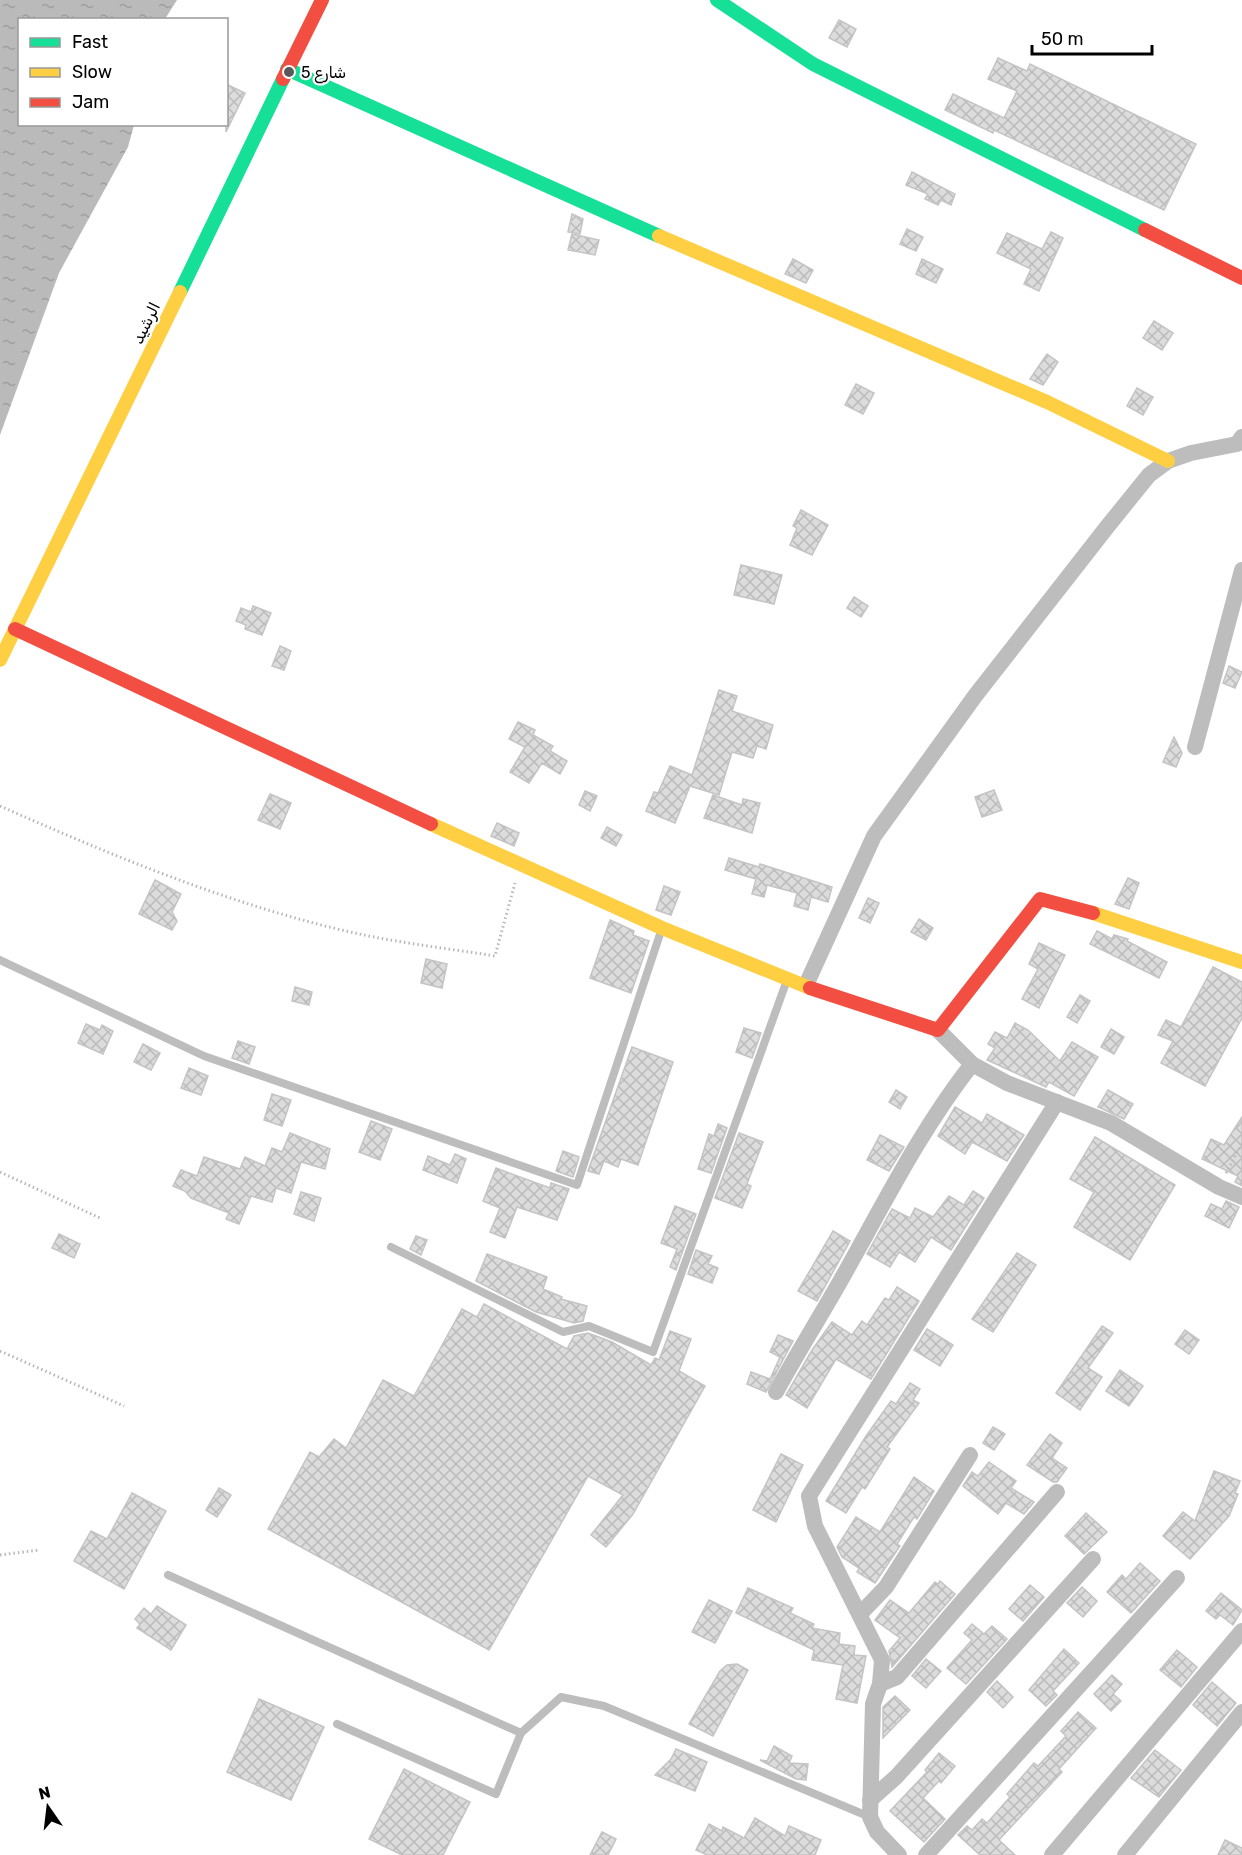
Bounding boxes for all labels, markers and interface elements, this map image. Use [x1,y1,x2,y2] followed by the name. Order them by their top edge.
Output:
[18,18,228,126] legend
[1032,18,1152,56] scale bar
[1041,28,1084,50] text: 50 m
[72,31,108,53] text: Fast
[72,61,112,83] text: Slow
[301,63,346,84] place label: شارع 5
[282,65,296,79] marker: شارع 5
[72,91,109,113] text: Jam
[128,299,165,347] street label: الرشيد
[18,1777,78,1837] north arrow
[37,1782,52,1804] text: N

